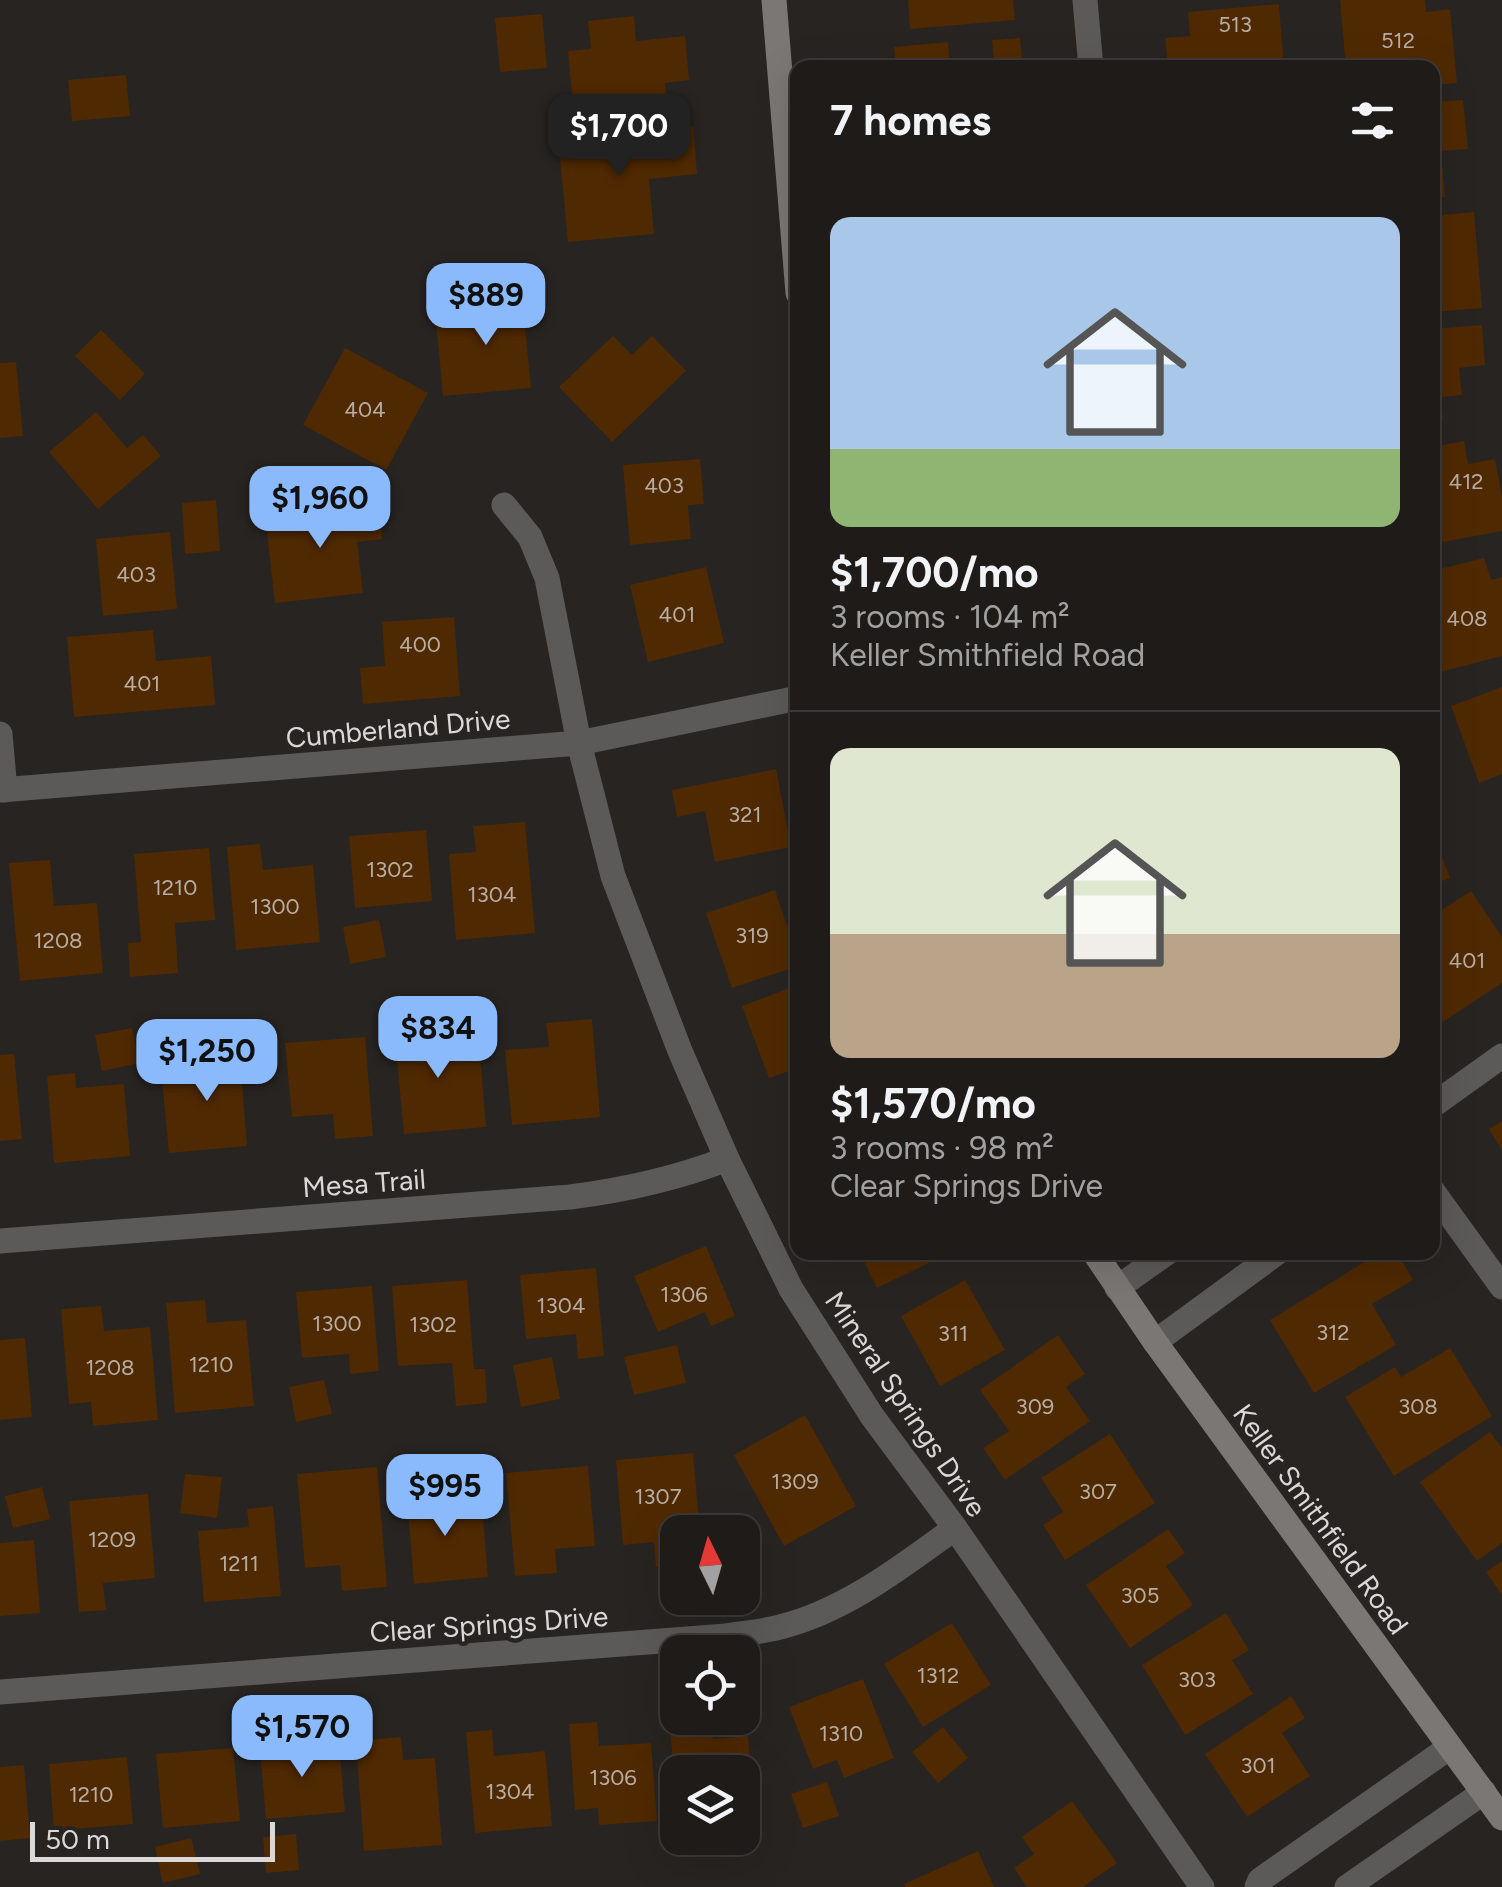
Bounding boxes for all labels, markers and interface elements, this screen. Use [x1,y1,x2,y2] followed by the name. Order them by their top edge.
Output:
[1218,11,1252,38] house number: 513
[1381,27,1415,54] house number: 512
[1345,93,1400,148] icon: filters
[538,94,700,179] pin: $1,700
[830,95,991,146] text: 7 homes
[570,107,668,145] text: $1,700
[427,263,545,348] pin: $889
[448,276,524,314] text: $889
[1025,282,1205,462] icon: home
[344,396,386,423] house number: 404
[239,466,401,551] pin: $1,960
[1448,468,1484,495] house number: 412
[644,472,684,499] house number: 403
[271,479,369,517] text: $1,960
[830,547,1039,598] text: $1,700/mo
[116,561,156,588] house number: 403
[830,598,1070,636] text: 3 rooms · 104 m²
[659,601,695,628] house number: 401
[1446,605,1488,632] house number: 408
[399,631,441,658] house number: 400
[830,636,1145,674] text: Keller Smithfield Road
[124,670,160,697] house number: 401
[284,701,512,755] street label: Cumberland Drive
[728,801,762,828] house number: 321
[1025,813,1205,993] icon: home
[366,856,414,883] house number: 1302
[153,874,197,901] house number: 1210
[468,881,516,908] house number: 1304
[250,893,300,920] house number: 1300
[735,922,769,949] house number: 319
[34,927,83,954] house number: 1208
[1449,947,1485,974] house number: 401
[379,996,497,1081] pin: $834
[400,1009,476,1047] text: $834
[126,1019,288,1104] pin: $1,250
[158,1032,256,1070] text: $1,250
[830,1078,1036,1129] text: $1,570/mo
[830,1129,1054,1167] text: 3 rooms · 98 m²
[301,1162,427,1204] street label: Mesa Trail
[830,1167,1103,1205] text: Clear Springs Drive
[660,1281,708,1308] house number: 1306
[818,1285,994,1523] street label: Mineral Springs Drive
[537,1292,585,1319] house number: 1304
[312,1310,362,1337] house number: 1300
[409,1311,457,1338] house number: 1302
[1316,1319,1350,1346] house number: 312
[938,1320,968,1347] house number: 311
[189,1351,233,1378] house number: 1210
[86,1354,135,1381] house number: 1208
[1016,1393,1054,1420] house number: 309
[1398,1393,1438,1420] house number: 308
[1226,1397,1416,1641] street label: Keller Smithfield Road
[386,1454,504,1539] pin: $995
[408,1467,482,1505] text: $995
[771,1468,819,1495] house number: 1309
[1079,1478,1117,1505] house number: 307
[635,1483,682,1510] house number: 1307
[660,1515,760,1615] north arrow
[660,1515,760,1855] map controls
[88,1526,136,1553] house number: 1209
[219,1550,259,1577] house number: 1211
[1121,1582,1159,1609] house number: 305
[369,1599,609,1649] street label: Clear Springs Drive
[660,1635,760,1735] button: locate
[917,1662,959,1689] house number: 1312
[1178,1666,1216,1693] house number: 303
[221,1695,383,1780] pin: $1,570
[254,1708,350,1746] text: $1,570
[819,1720,863,1747] house number: 1310
[1240,1752,1276,1779] house number: 301
[660,1755,760,1855] button: layers
[589,1764,637,1791] house number: 1306
[486,1778,534,1805] house number: 1304
[69,1781,113,1808] house number: 1210
[30,1817,275,1862] scale bar
[45,1822,110,1856] text: 50 m

